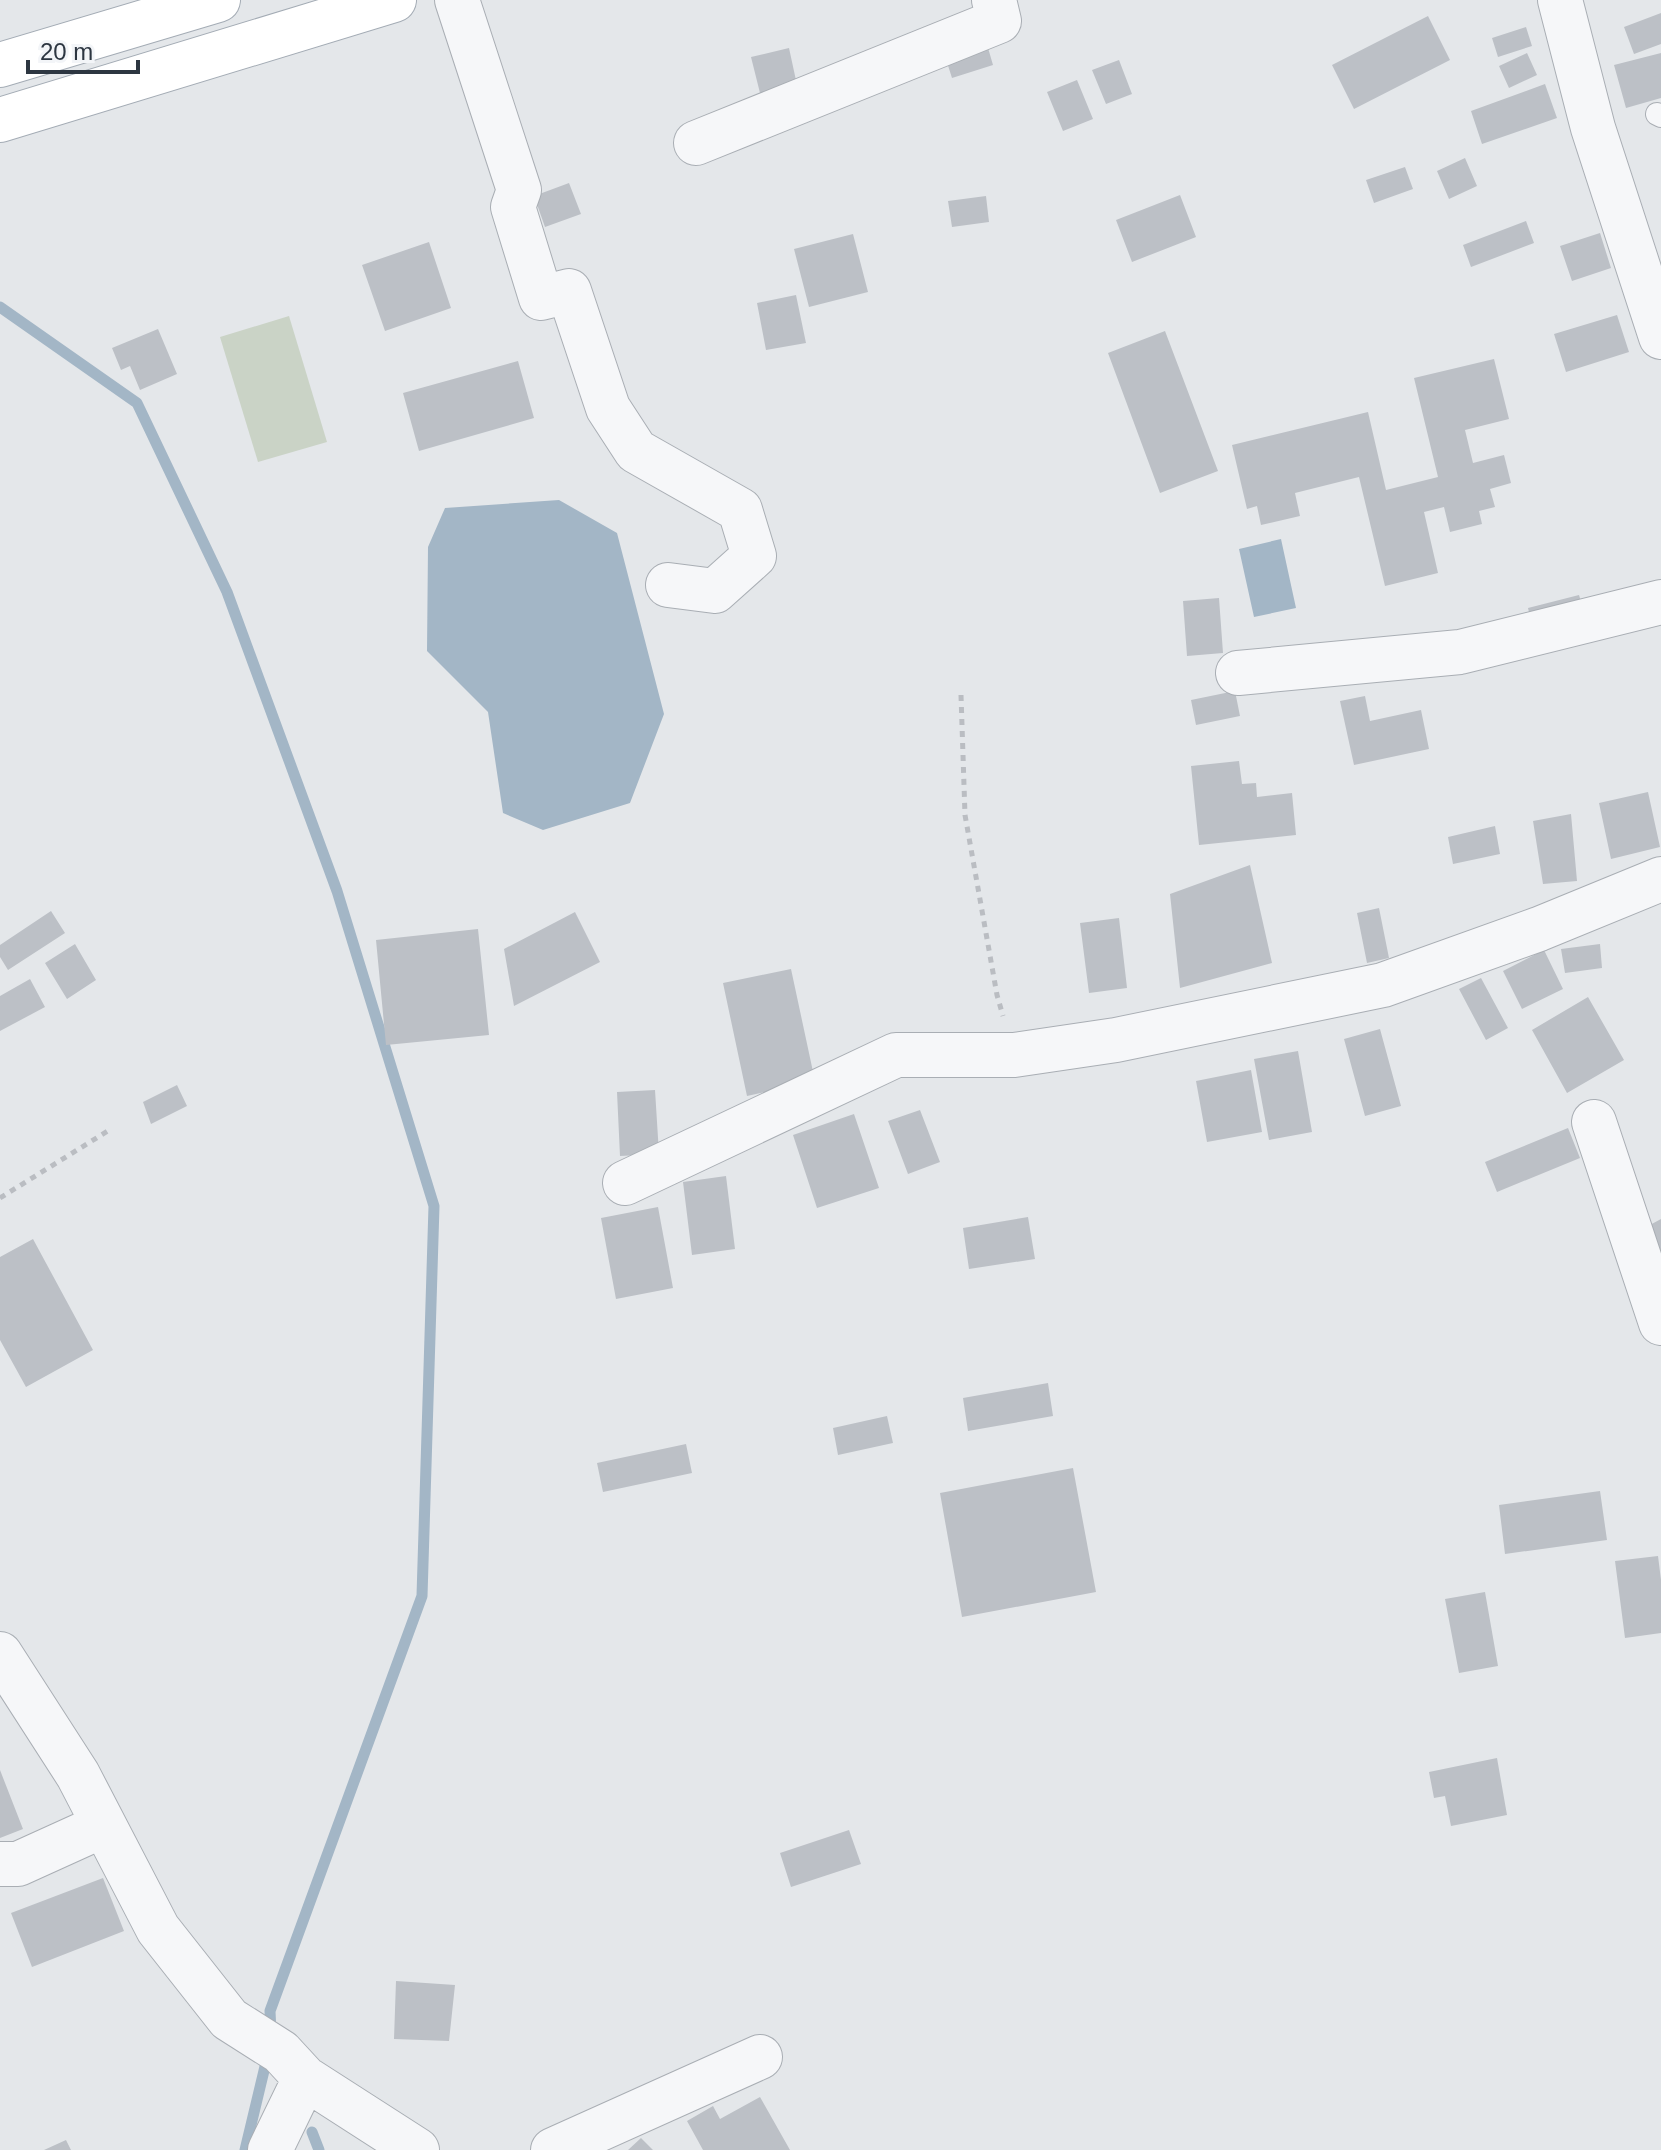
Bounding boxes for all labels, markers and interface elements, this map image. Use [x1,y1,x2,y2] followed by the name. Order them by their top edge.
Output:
[28,24,138,74] scale bar
[40,38,93,65] text: 20 m

